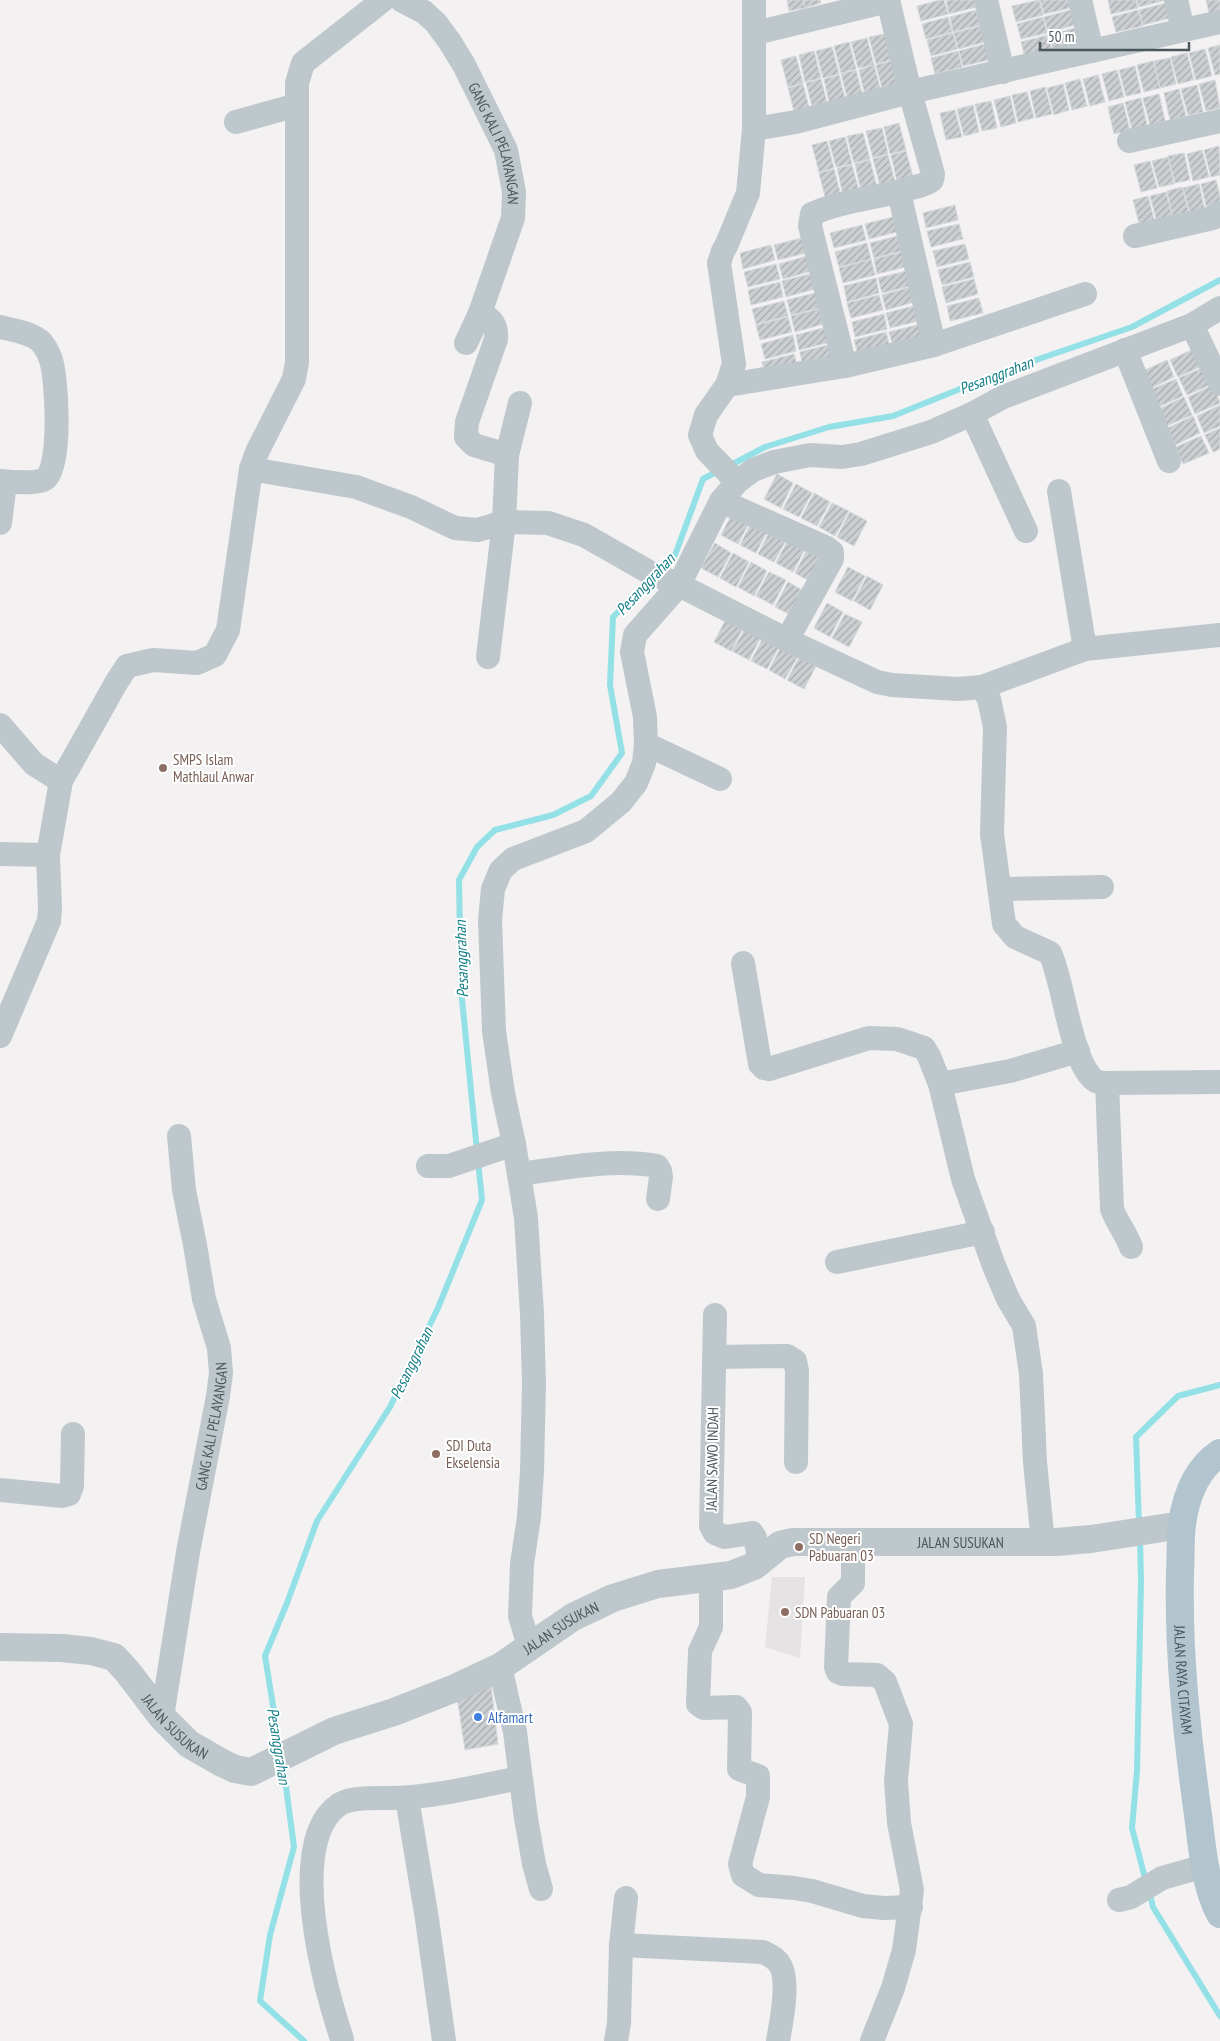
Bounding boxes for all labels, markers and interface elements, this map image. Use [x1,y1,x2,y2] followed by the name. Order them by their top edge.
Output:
[1040,20,1189,52] scale bar
[1048,27,1074,46] text: 50 m
[465,79,524,205] street label: GANG KALI PELAYANGAN
[956,351,1037,398] water label: Pesanggrahan
[611,548,679,619] water label: Pesanggrahan
[173,750,255,786] place label: SMPS Islam Mathlaul Anwar
[157,762,169,774] marker: SMPS Islam Mathlaul Anwar
[450,919,472,998] water label: Pesanggrahan
[385,1323,437,1402] water label: Pesanggrahan
[191,1361,231,1492] street label: GANG KALI PELAYANGAN
[702,1407,722,1512] street label: JALAN SAWO INDAH
[446,1436,500,1472] place label: SDI Duta Ekselensia
[430,1448,442,1460] marker: SDI Duta Ekselensia
[809,1529,874,1565] place label: SD Negeri Pabuaran 03
[917,1533,1004,1552] street label: JALAN SUSUKAN
[793,1541,805,1553] marker: SD Negeri Pabuaran 03
[518,1597,602,1659] street label: JALAN SUSUKAN
[795,1603,885,1622] place label: SDN Pabuaran 03
[779,1606,791,1618] marker: SDN Pabuaran 03
[1171,1624,1197,1735] street label: JALAN RAYA CITAYAM
[138,1689,212,1763] street label: JALAN SUSUKAN
[263,1706,295,1787] water label: Pesanggrahan
[488,1708,533,1727] place label: Alfamart
[472,1711,484,1723] marker: Alfamart

